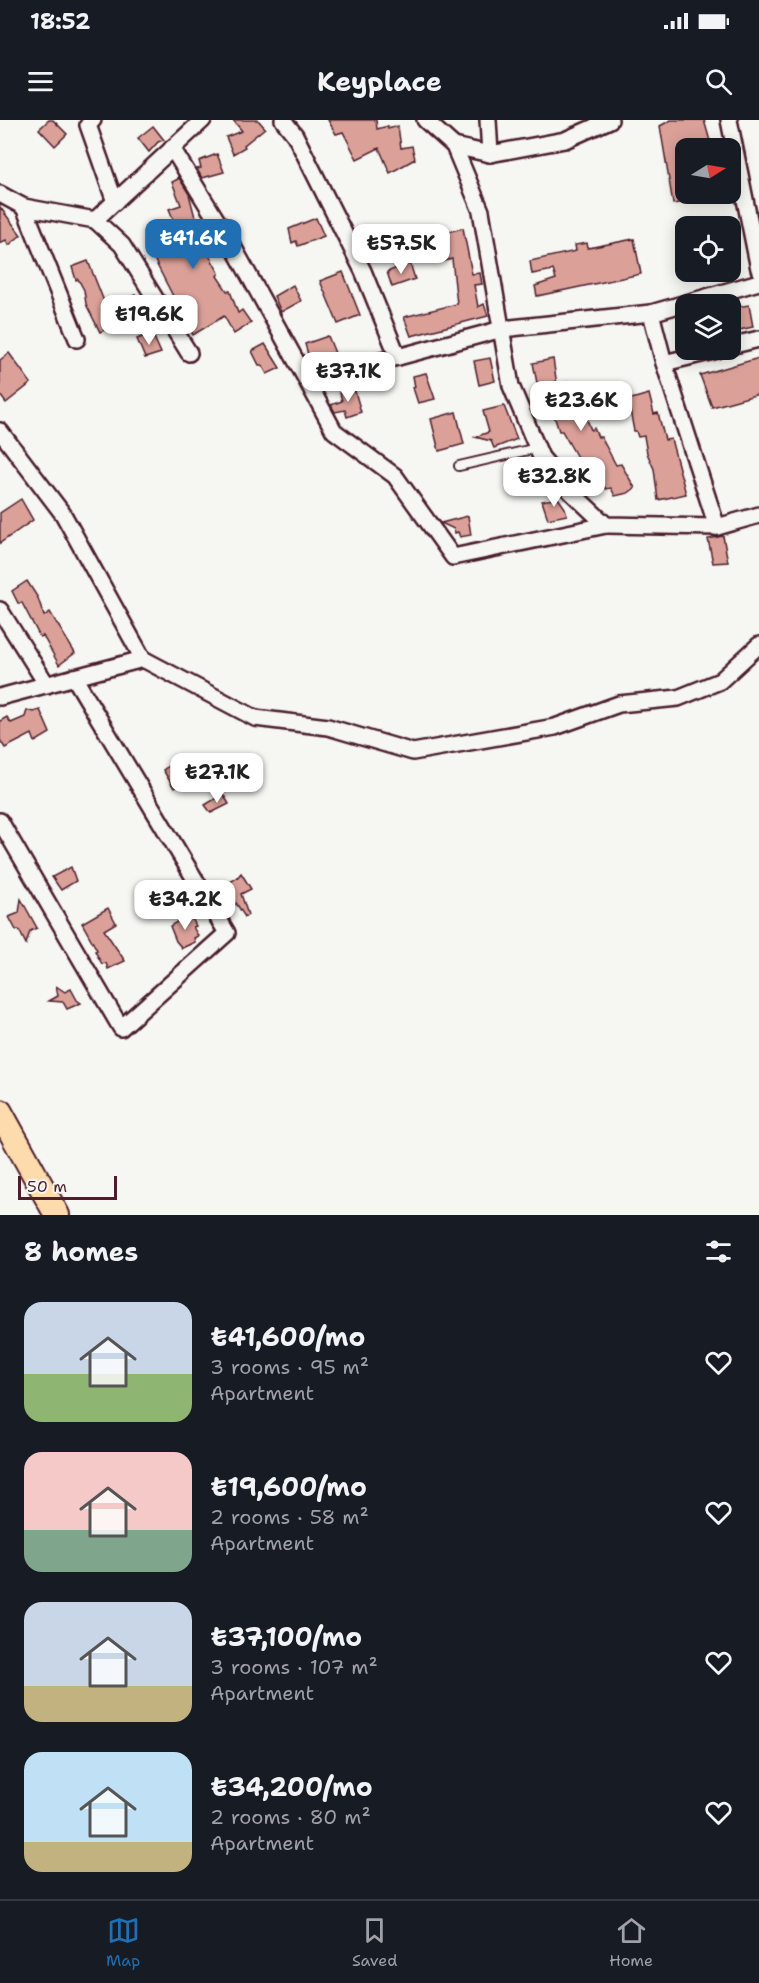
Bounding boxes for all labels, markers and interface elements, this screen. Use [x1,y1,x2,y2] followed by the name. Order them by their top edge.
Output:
[30,7,90,36] text: 18:52
[317,63,442,100] text: Keyplace
[24,65,57,98] icon: menu
[702,65,735,98] icon: search
[675,138,741,204] north arrow
[675,138,741,360] map controls
[675,216,741,282] button: locate
[144,219,242,270] pin: ₺41.6K
[352,224,450,275] pin: ₺57.5K
[159,225,227,251] text: ₺41.6K
[366,230,436,256] text: ₺57.5K
[675,294,741,360] button: layers
[100,295,198,346] pin: ₺19.6K
[115,301,183,327] text: ₺19.6K
[299,352,397,403] pin: ₺37.1K
[315,358,381,384] text: ₺37.1K
[532,381,630,432] pin: ₺23.6K
[544,387,618,413] text: ₺23.6K
[505,457,603,508] pin: ₺32.8K
[517,463,591,489] text: ₺32.8K
[168,753,266,804] pin: ₺27.1K
[184,759,250,785] text: ₺27.1K
[136,880,234,931] pin: ₺34.2K
[148,886,222,912] text: ₺34.2K
[18,1173,117,1200] scale bar
[27,1176,67,1197] text: 50 m
[24,1234,138,1269] text: 8 homes
[702,1235,735,1268] icon: filters
[210,1319,365,1354] text: ₺41,600/mo
[72,1326,144,1398] icon: home
[702,1346,735,1379] icon: heart
[210,1354,369,1380] text: 3 rooms · 95 m²
[210,1380,314,1406] text: Apartment
[210,1469,367,1504] text: ₺19,600/mo
[72,1476,144,1548] icon: home
[702,1496,735,1529] icon: heart
[210,1504,369,1530] text: 2 rooms · 58 m²
[210,1530,314,1556] text: Apartment
[210,1619,362,1654] text: ₺37,100/mo
[72,1626,144,1698] icon: home
[702,1646,735,1679] icon: heart
[210,1654,378,1680] text: 3 rooms · 107 m²
[210,1680,314,1706] text: Apartment
[210,1769,373,1804] text: ₺34,200/mo
[72,1776,144,1848] icon: home
[702,1796,735,1829] icon: heart
[210,1804,371,1830] text: 2 rooms · 80 m²
[210,1830,314,1856] text: Apartment
[106,1914,140,1971] tab: Map
[352,1914,397,1971] tab: Saved
[609,1914,653,1971] tab: Home

